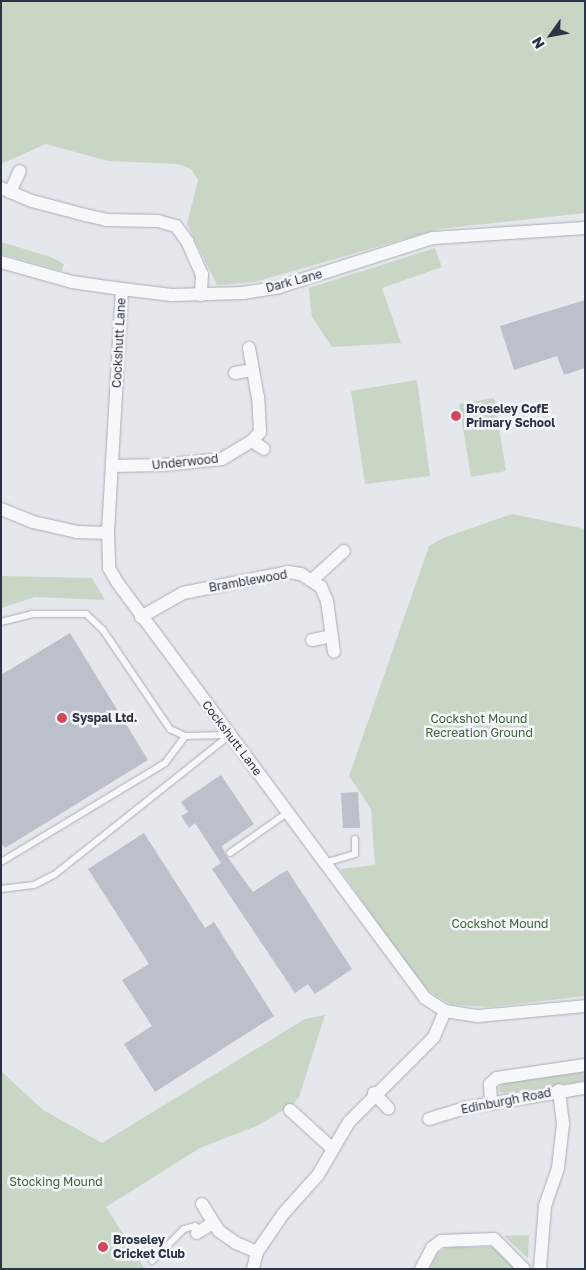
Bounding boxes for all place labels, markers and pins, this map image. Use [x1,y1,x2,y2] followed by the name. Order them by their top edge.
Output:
[466,402,555,430] place label: Broseley CofE Primary School
[450,410,462,422] marker: Broseley CofE Primary School
[72,711,138,725] place label: Syspal Ltd.
[56,712,68,724] marker: Syspal Ltd.
[113,1233,185,1261] place label: Broseley Cricket Club
[97,1241,109,1253] marker: Broseley Cricket Club

